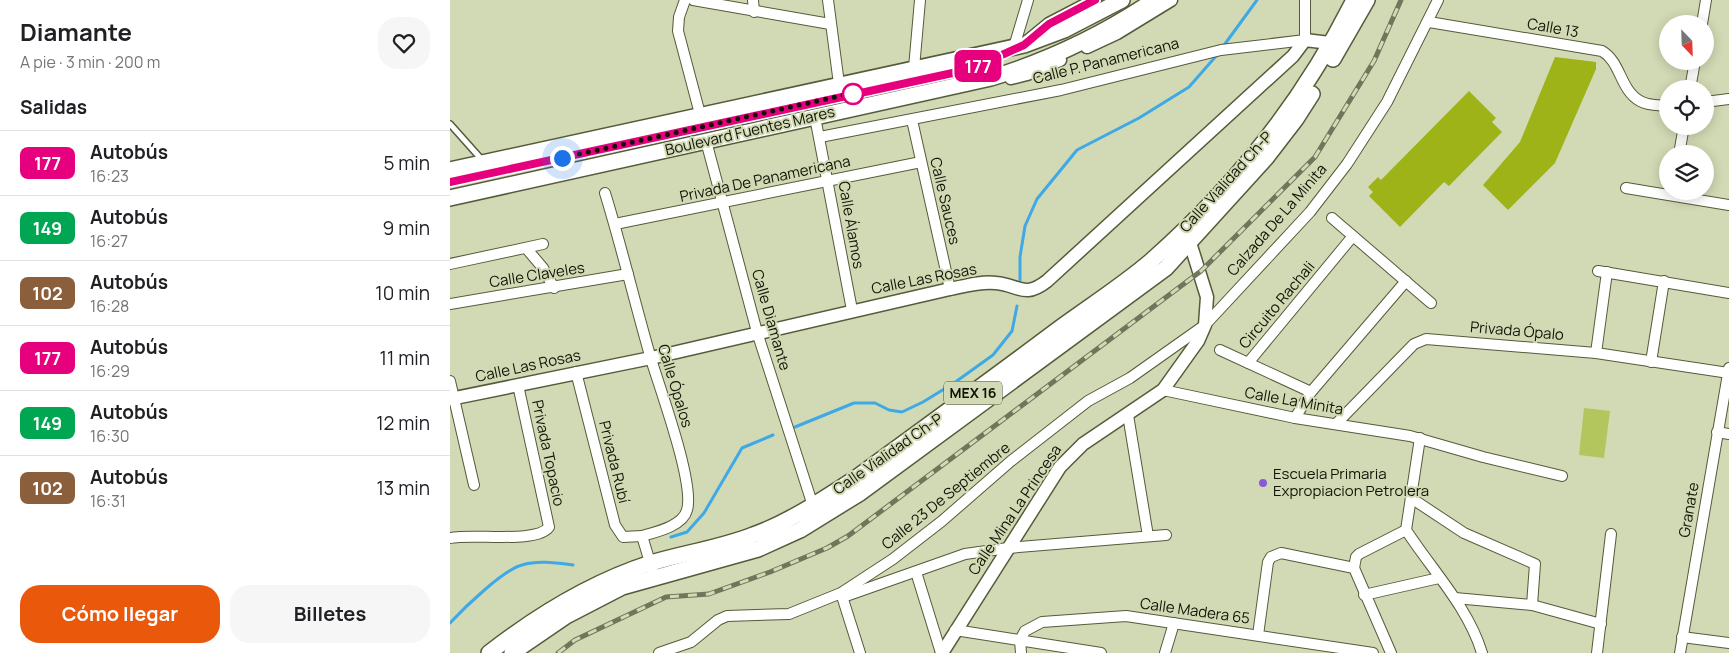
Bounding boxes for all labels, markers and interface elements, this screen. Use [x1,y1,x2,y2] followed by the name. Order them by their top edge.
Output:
[1526,13,1581,42] street label: Calle 13
[20,15,132,48] text: Diamante
[1659,15,1714,70] north arrow
[1659,15,1714,200] map controls
[378,17,430,69] button: heart
[1031,32,1181,89] street label: Calle P. Panamericana
[949,50,1007,82] line badge: 177
[20,51,160,73] text: A pie · 3 min · 200 m
[964,54,992,78] text: 177
[1659,80,1714,135] button: locate
[842,83,864,105] unlabelled marker
[20,94,87,120] text: Salidas
[663,101,837,160] street label: Boulevard Fuentes Mares
[1174,127,1277,237] street label: Calle Vialidad Ch-P
[90,139,168,165] text: Autobús
[1659,145,1714,200] button: layers
[550,146,575,171] your location
[383,150,430,176] text: 5 min
[678,150,852,207] street label: Privada De Panamericana
[34,151,61,175] text: 177
[925,155,966,247] street label: Calle Sauces
[1222,159,1331,280] street label: Calzada De La Minita
[90,165,129,187] text: 16:23
[833,179,870,270] street label: Calle Álamos
[90,204,168,230] text: Autobús
[383,215,430,241] text: 9 min
[33,216,62,240] text: 149
[90,230,128,252] text: 16:27
[488,257,586,292] street label: Calle Claveles
[1234,257,1319,353] street label: Circuito Rachali
[869,258,979,299] street label: Calle Las Rosas
[747,267,796,373] street label: Calle Diamante
[90,269,168,295] text: Autobús
[375,280,430,306] text: 10 min
[32,281,63,305] text: 102
[90,295,129,317] text: 16:28
[1469,316,1565,345] street label: Privada Ópalo
[90,334,168,360] text: Autobús
[653,342,698,430] street label: Calle Ópalos
[473,344,583,387] street label: Calle Las Rosas
[380,345,430,371] text: 11 min
[34,346,61,370] text: 177
[90,360,130,382] text: 16:29
[944,382,1002,404] road number: MEX 16
[1243,382,1345,420] street label: Calle La Minita
[527,398,570,508] street label: Privada Topacio
[90,399,168,425] text: Autobús
[829,408,947,499] street label: Calle Vialidad Ch-P
[376,410,430,436] text: 12 min
[33,411,62,435] text: 149
[594,418,635,506] street label: Privada Rubí
[90,425,130,447] text: 16:30
[877,437,1015,554] street label: Calle 23 De Septiembre
[963,440,1066,579] street label: Calle Mina La Princesa
[1273,463,1429,501] place label: Escuela Primaria Expropiacion Petrolera
[90,464,168,490] text: Autobús
[376,475,430,501] text: 13 min
[32,476,63,500] text: 102
[1257,477,1269,489] marker: Escuela Primaria Expropiacion Petrolera
[1673,480,1704,539] street label: Granate
[90,490,126,512] text: 16:31
[20,585,220,643] button: Cómo llegar
[230,585,430,643] button: Billetes
[1139,592,1251,629] street label: Calle Madera 65

